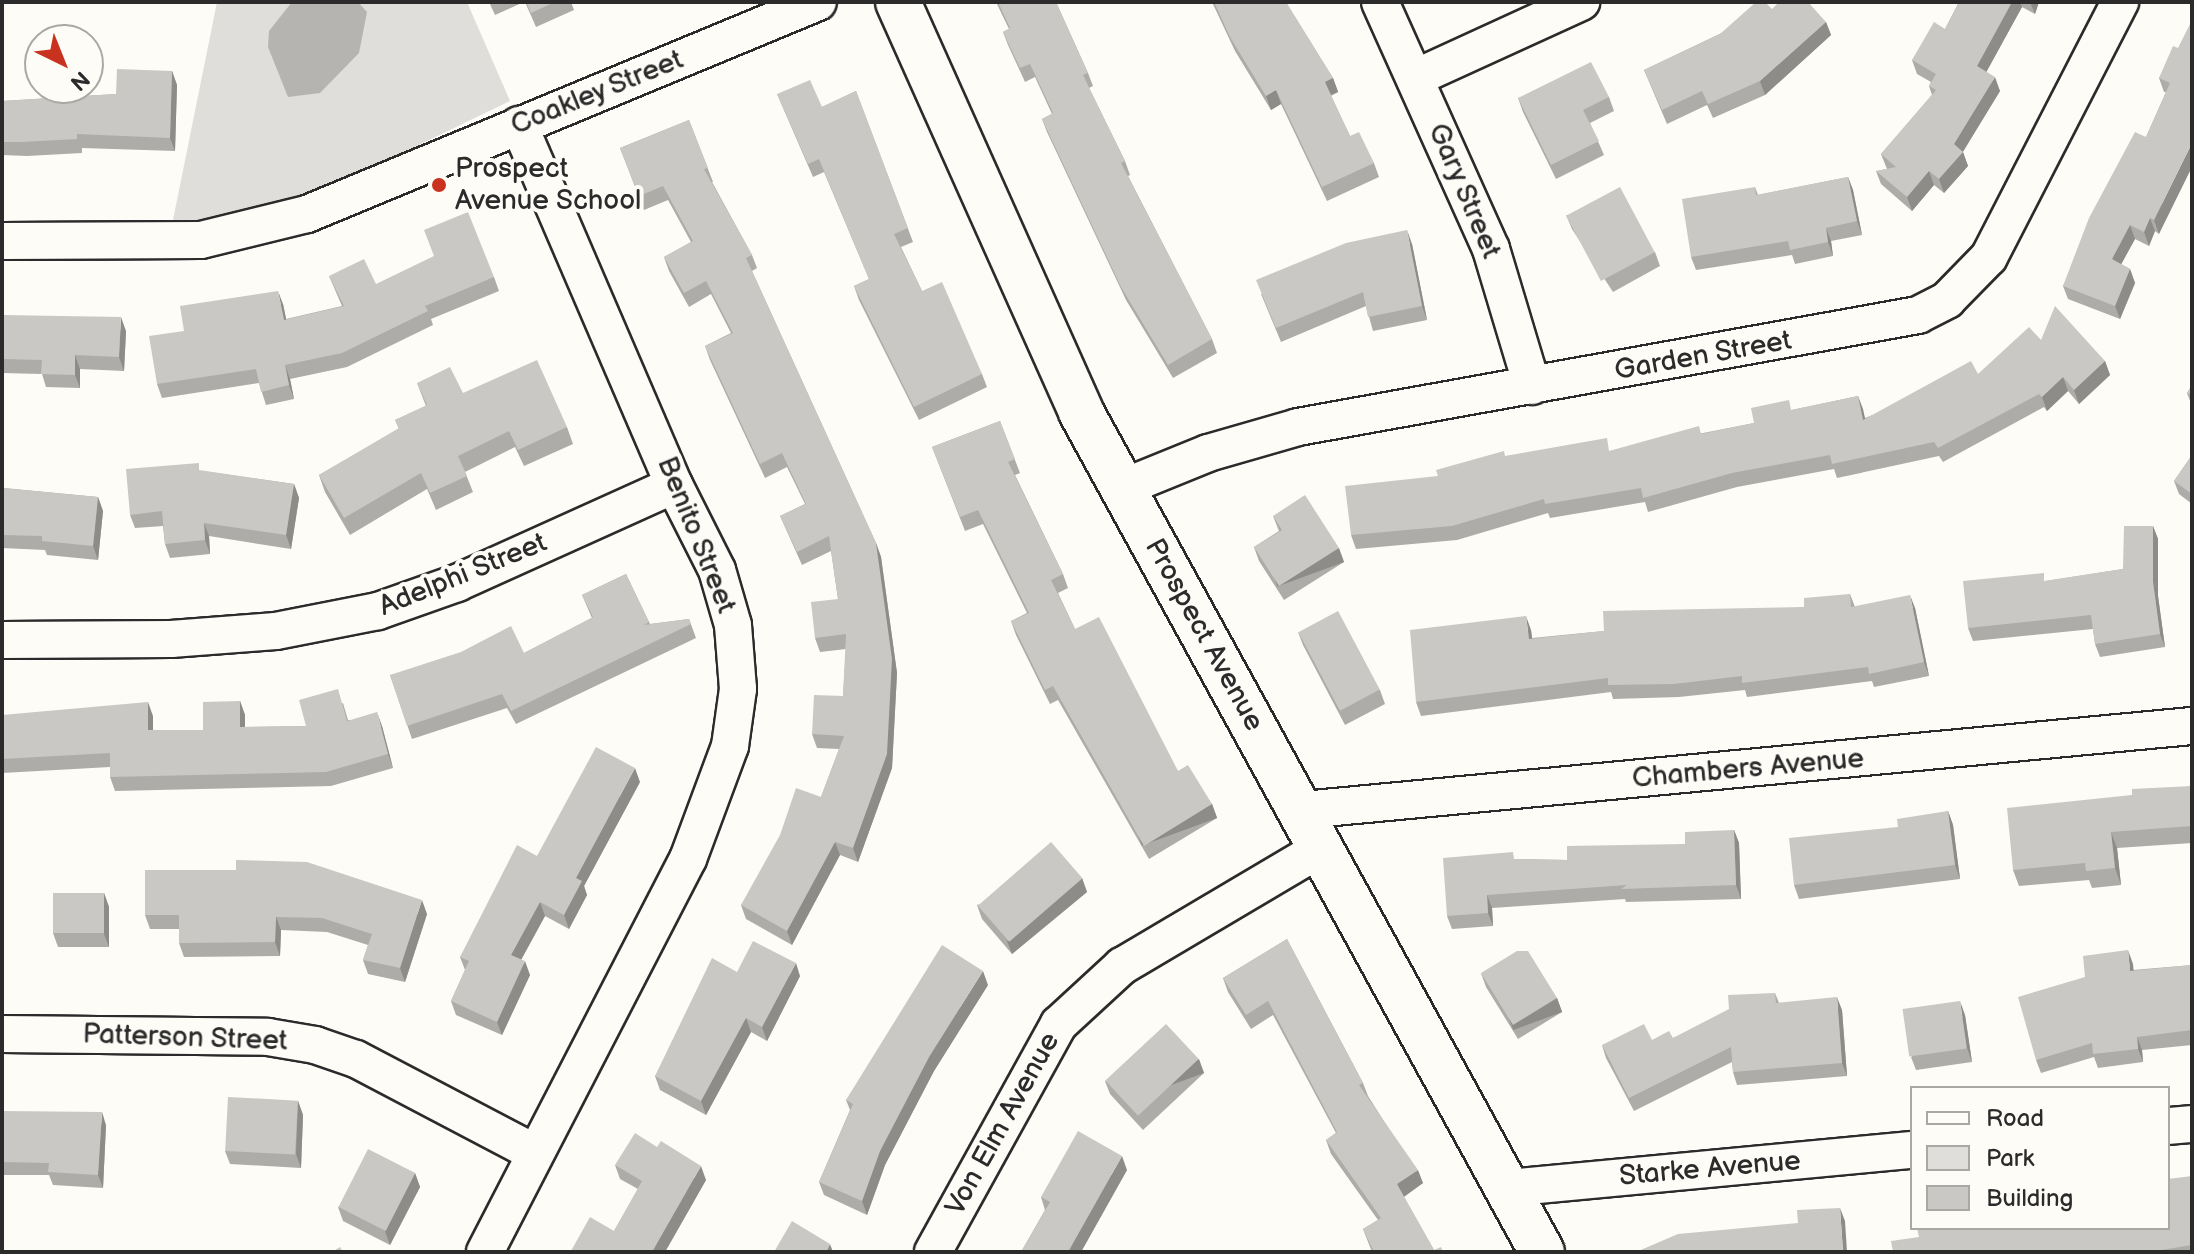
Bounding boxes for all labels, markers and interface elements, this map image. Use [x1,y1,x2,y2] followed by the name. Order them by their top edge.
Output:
[24,24,104,104] north arrow
[505,43,689,143] street label: Coakley Street
[64,65,95,96] text: N
[1420,117,1508,265] street label: Gary Street
[455,152,642,218] place label: Prospect Avenue School
[430,176,448,194] marker: Prospect Avenue School
[1612,324,1794,388] street label: Garden Street
[649,452,743,618] street label: Benito Street
[374,526,552,624] street label: Adelphi Street
[1137,533,1271,737] street label: Prospect Avenue
[1631,742,1865,796] street label: Chambers Avenue
[82,1018,288,1058] street label: Patterson Street
[939,1027,1067,1221] street label: Von Elm Avenue
[1910,1086,2170,1230] legend
[1986,1104,2044,1133] text: Road
[1618,1144,1802,1194] street label: Starke Avenue
[1986,1144,2034,1173] text: Park
[1986,1184,2073,1213] text: Building

